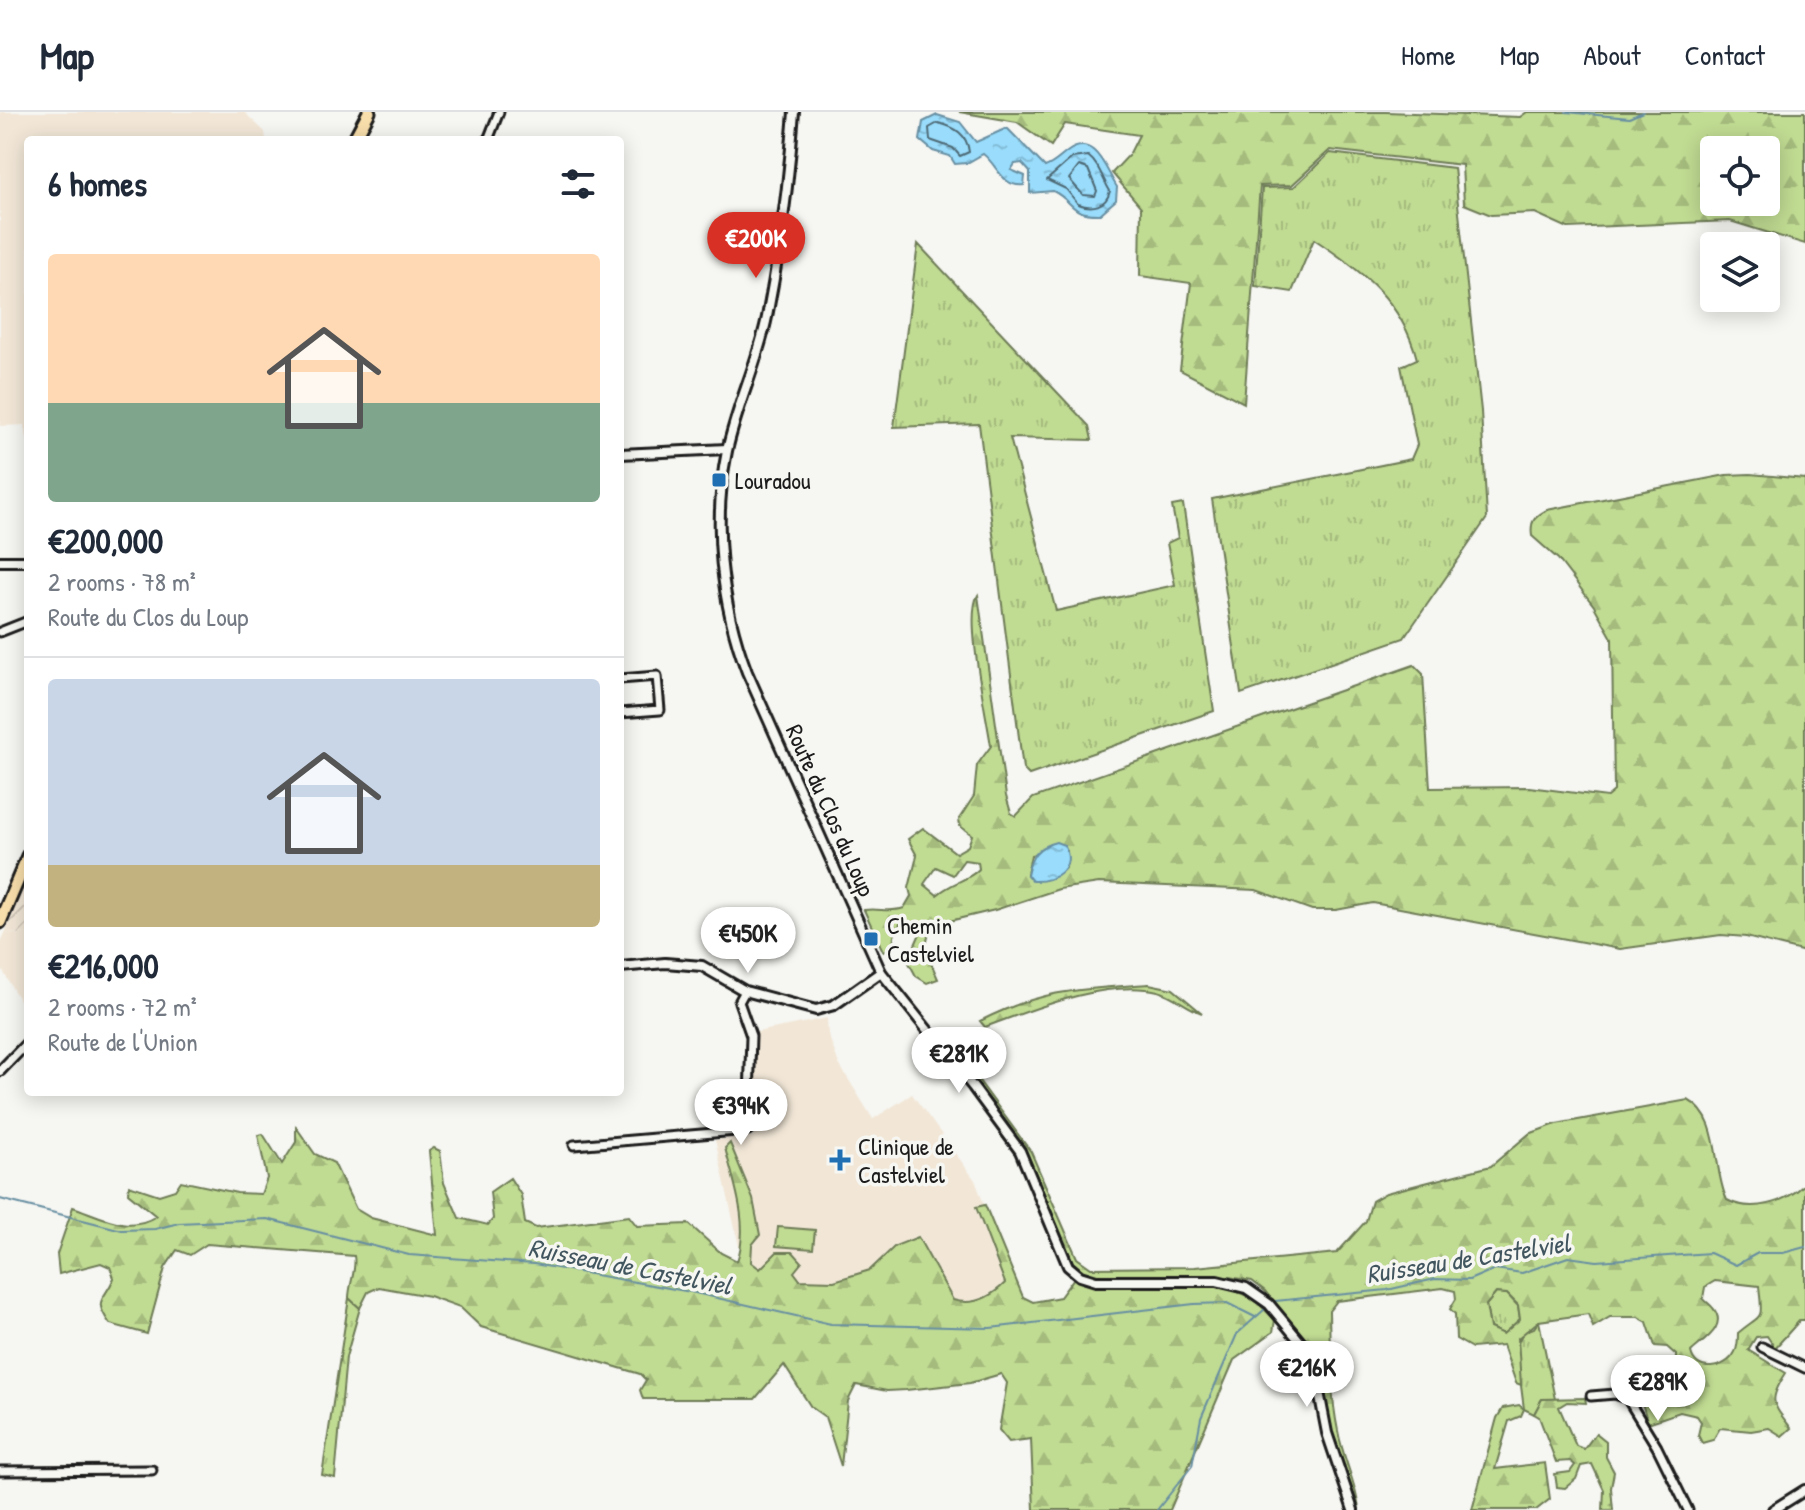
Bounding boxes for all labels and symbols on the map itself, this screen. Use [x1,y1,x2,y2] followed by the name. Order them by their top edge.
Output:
[700,212,812,280] pin: €200K
[735,464,811,496] place label: Louradou
[710,471,728,489] marker: Louradou
[779,719,883,901] street label: Route du Clos du Loup
[692,907,804,975] pin: €450K
[887,909,975,969] place label: Chemin Castelviel
[862,930,880,948] marker: Chemin Castelviel
[903,1027,1015,1095] pin: €281K
[685,1079,797,1147] pin: €394K
[858,1130,954,1190] place label: Clinique de Castelviel
[829,1149,851,1171] marker: Clinique de Castelviel
[1364,1224,1573,1291] water label: Ruisseau de Castelviel
[526,1229,735,1303] water label: Ruisseau de Castelviel
[1251,1341,1363,1409] pin: €216K
[1602,1355,1714,1423] pin: €289K

